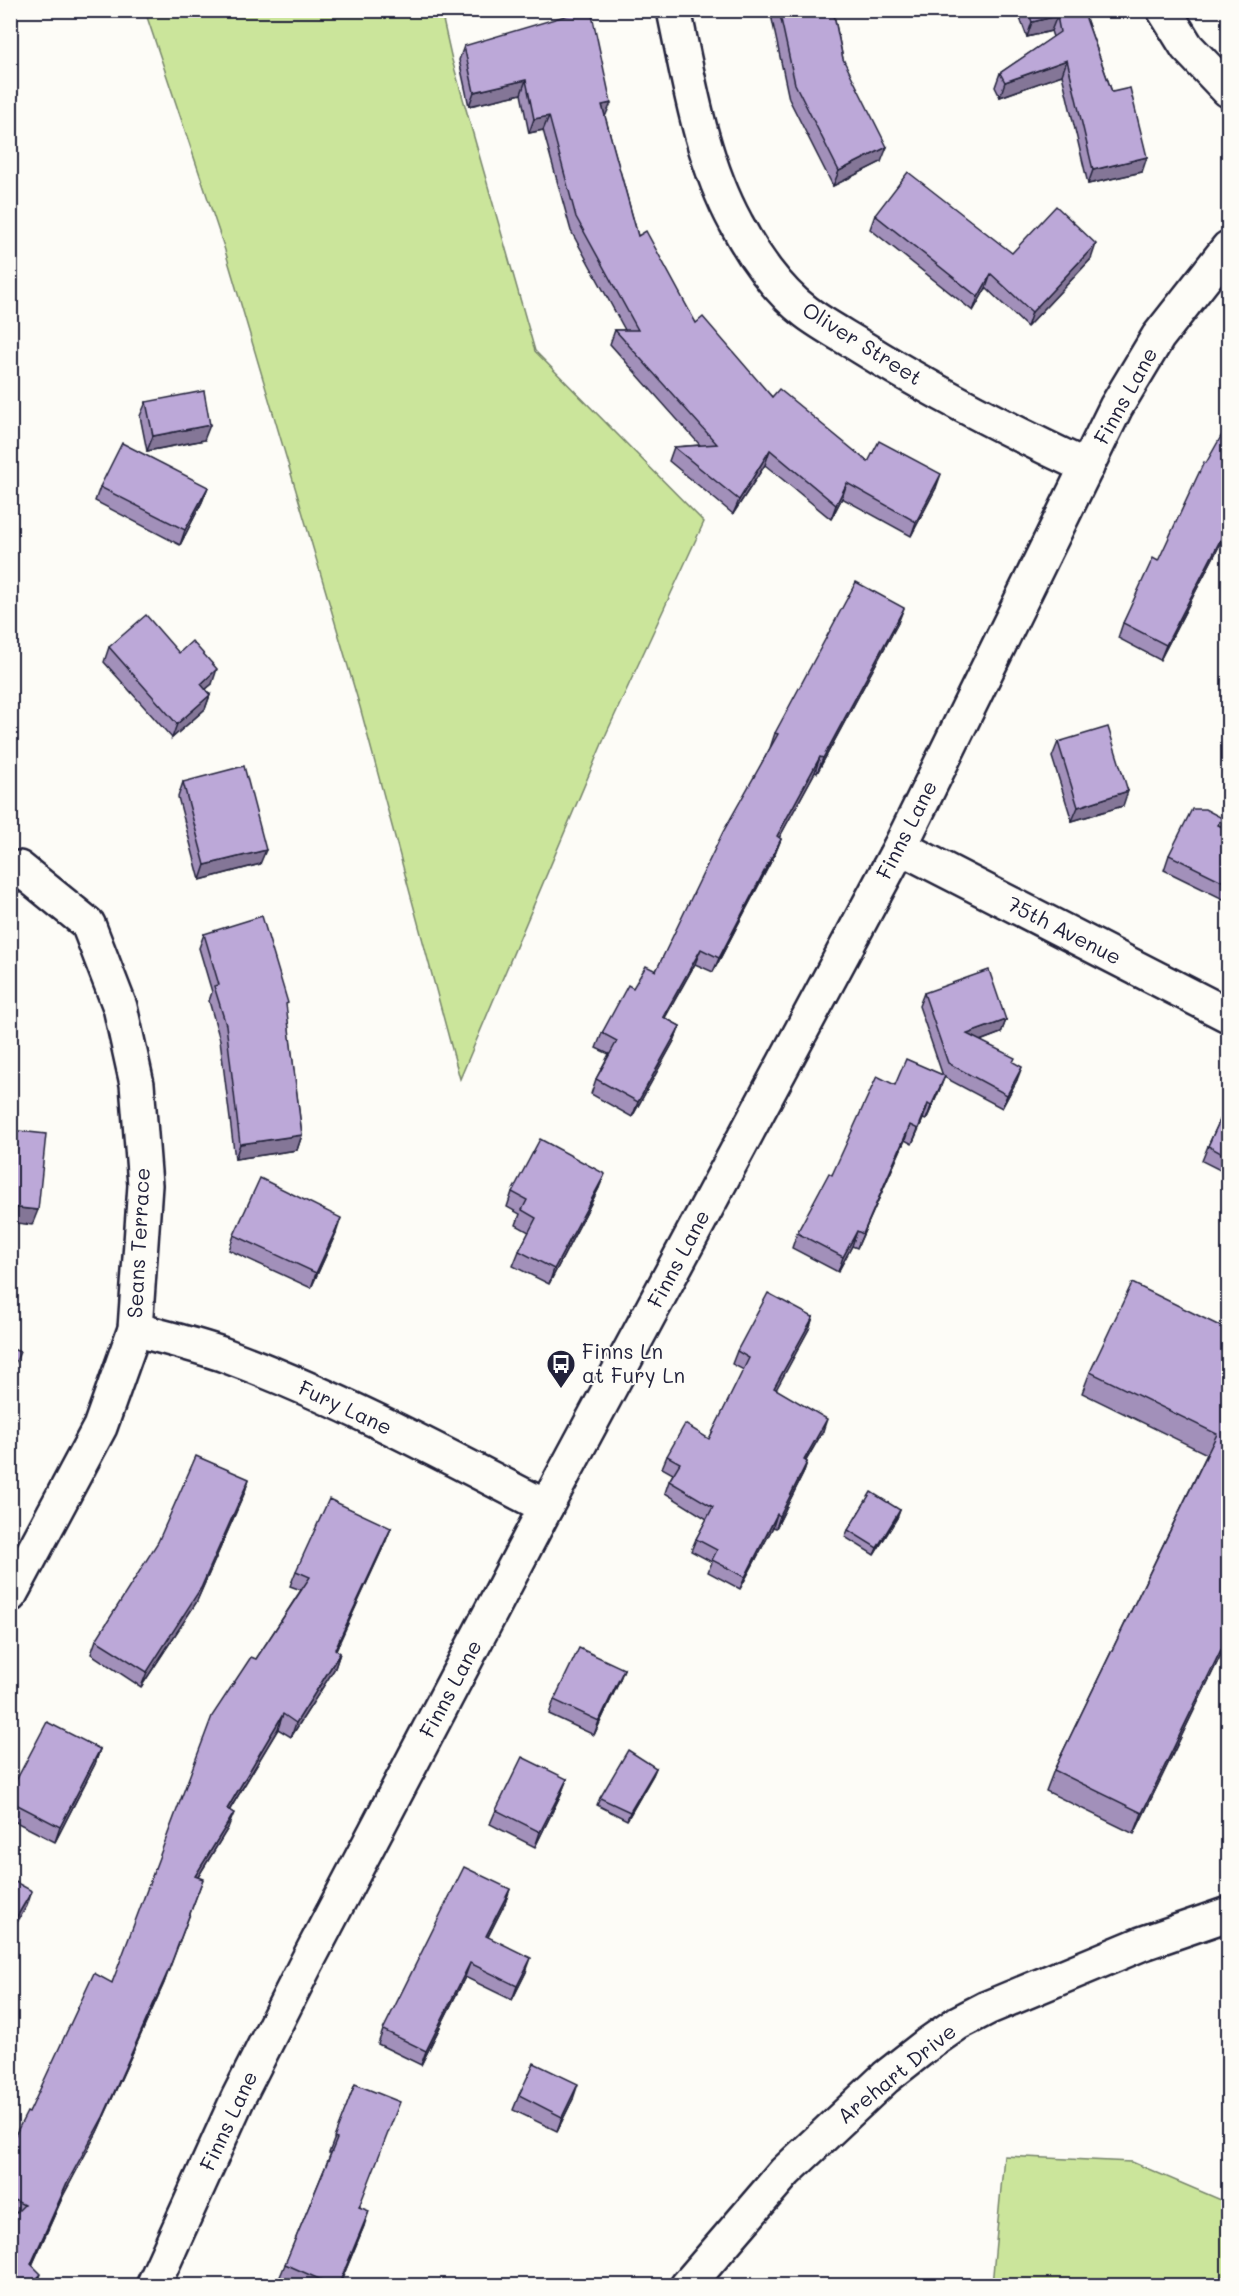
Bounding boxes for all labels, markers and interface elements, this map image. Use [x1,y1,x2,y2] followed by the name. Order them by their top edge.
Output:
[798,295,928,390] street label: Oliver Street
[1087,342,1162,449] street label: Finns Lane
[869,775,942,883] street label: Finns Lane
[1003,889,1126,970] street label: 75th Avenue
[120,1167,155,1319] street label: Seans Terrace
[641,1205,715,1312] street label: Finns Lane
[582,1337,685,1388] place label: Finns Ln at Fury Ln
[545,1348,577,1390] bus stop icon: Finns Ln at Fury Ln
[295,1373,397,1440] street label: Fury Lane
[413,1635,487,1742] street label: Finns Lane
[831,2017,961,2129] street label: Arehart Drive
[193,2066,263,2175] street label: Finns Lane

